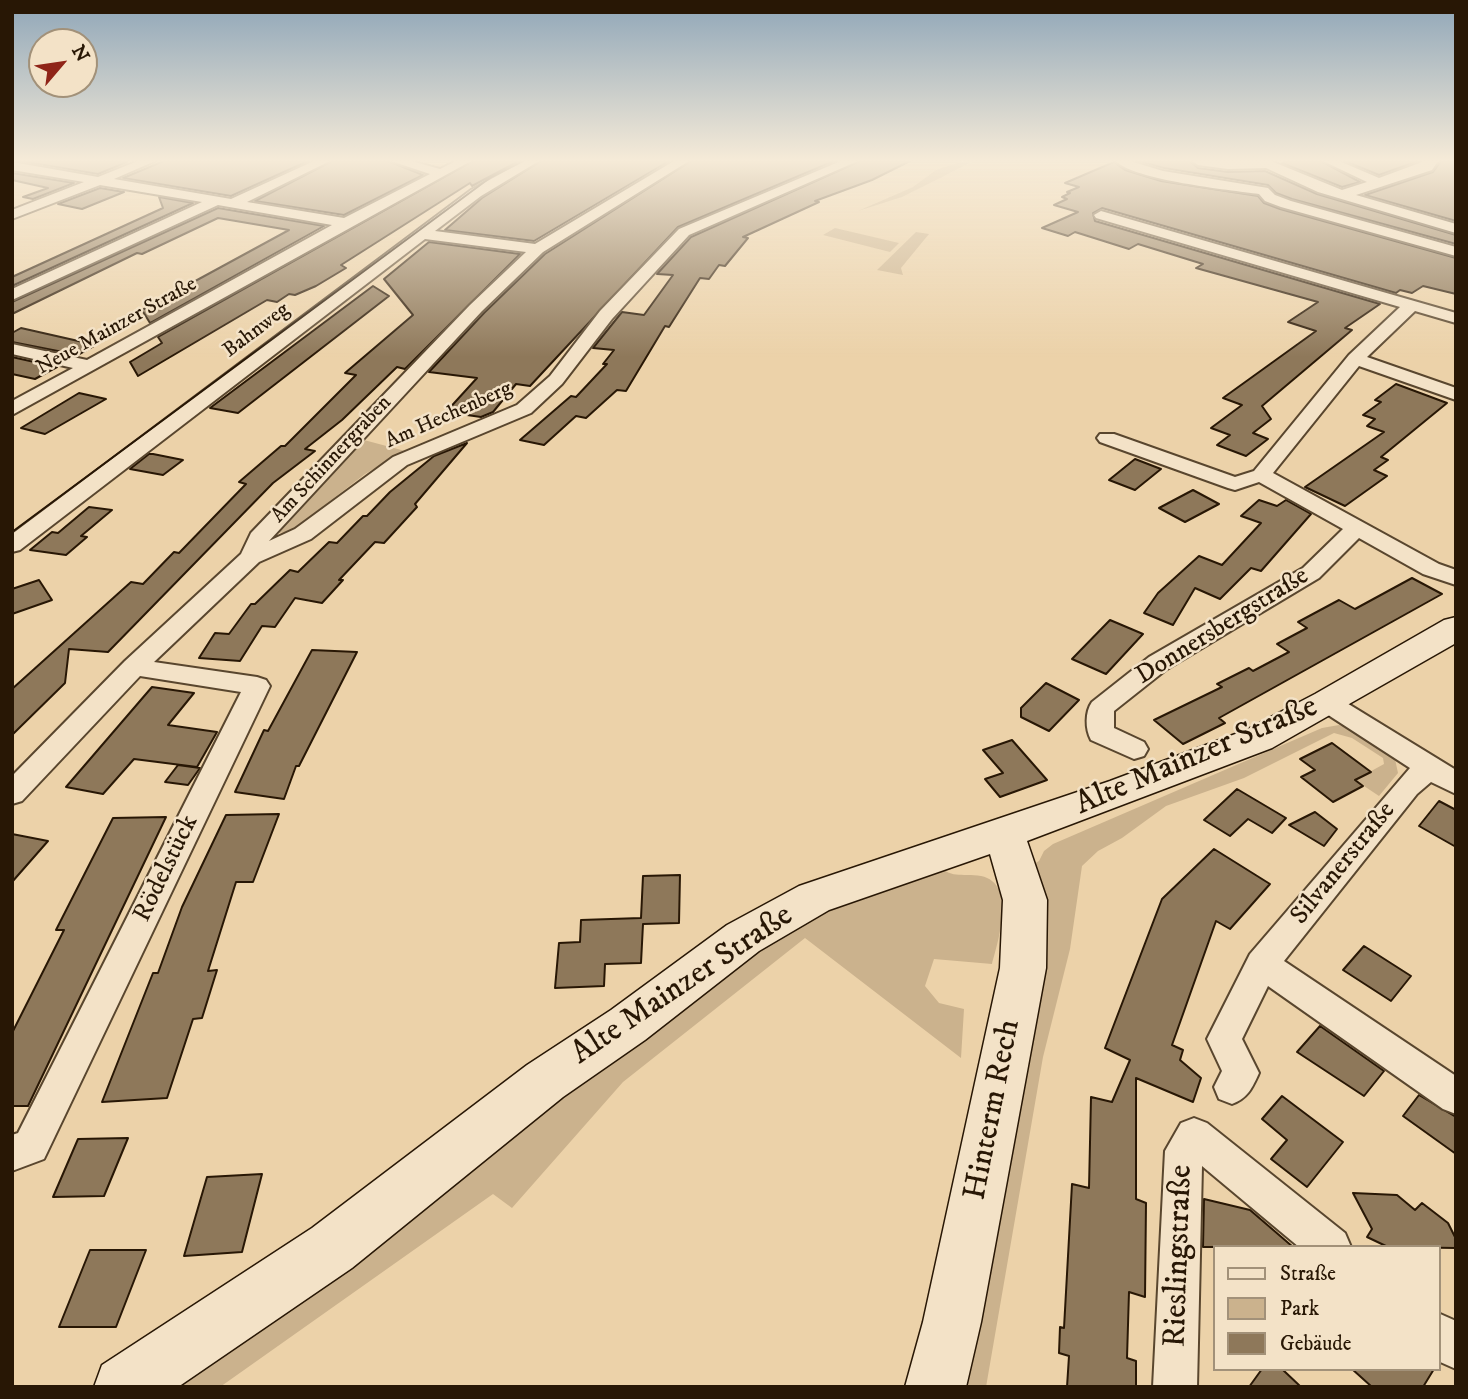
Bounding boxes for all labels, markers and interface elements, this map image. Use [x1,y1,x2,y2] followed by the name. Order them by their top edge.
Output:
[28,28,98,98] north arrow
[66,41,94,66] text: N
[32,273,202,381] street label: Neue Mainzer Straße
[219,298,295,364] street label: Bahnweg
[382,377,516,455] street label: Am Hechenberg
[267,391,397,529] street label: Am Schinnergraben
[1131,561,1315,693] street label: Donnersbergstraße
[1070,689,1324,825] street label: Alte Mainzer Straße
[1285,796,1403,932] street label: Silvanerstraße
[128,810,206,928] street label: Rödelstück
[565,898,801,1074] street label: Alte Mainzer Straße
[958,1017,1030,1203] street label: Hinterm Rech
[1158,1164,1202,1348] street label: Rieslingstraße
[1212,1245,1440,1371] legend
[1280,1261,1336,1287] text: Straße
[1280,1296,1319,1322] text: Park
[1280,1331,1351,1357] text: Gebäude

